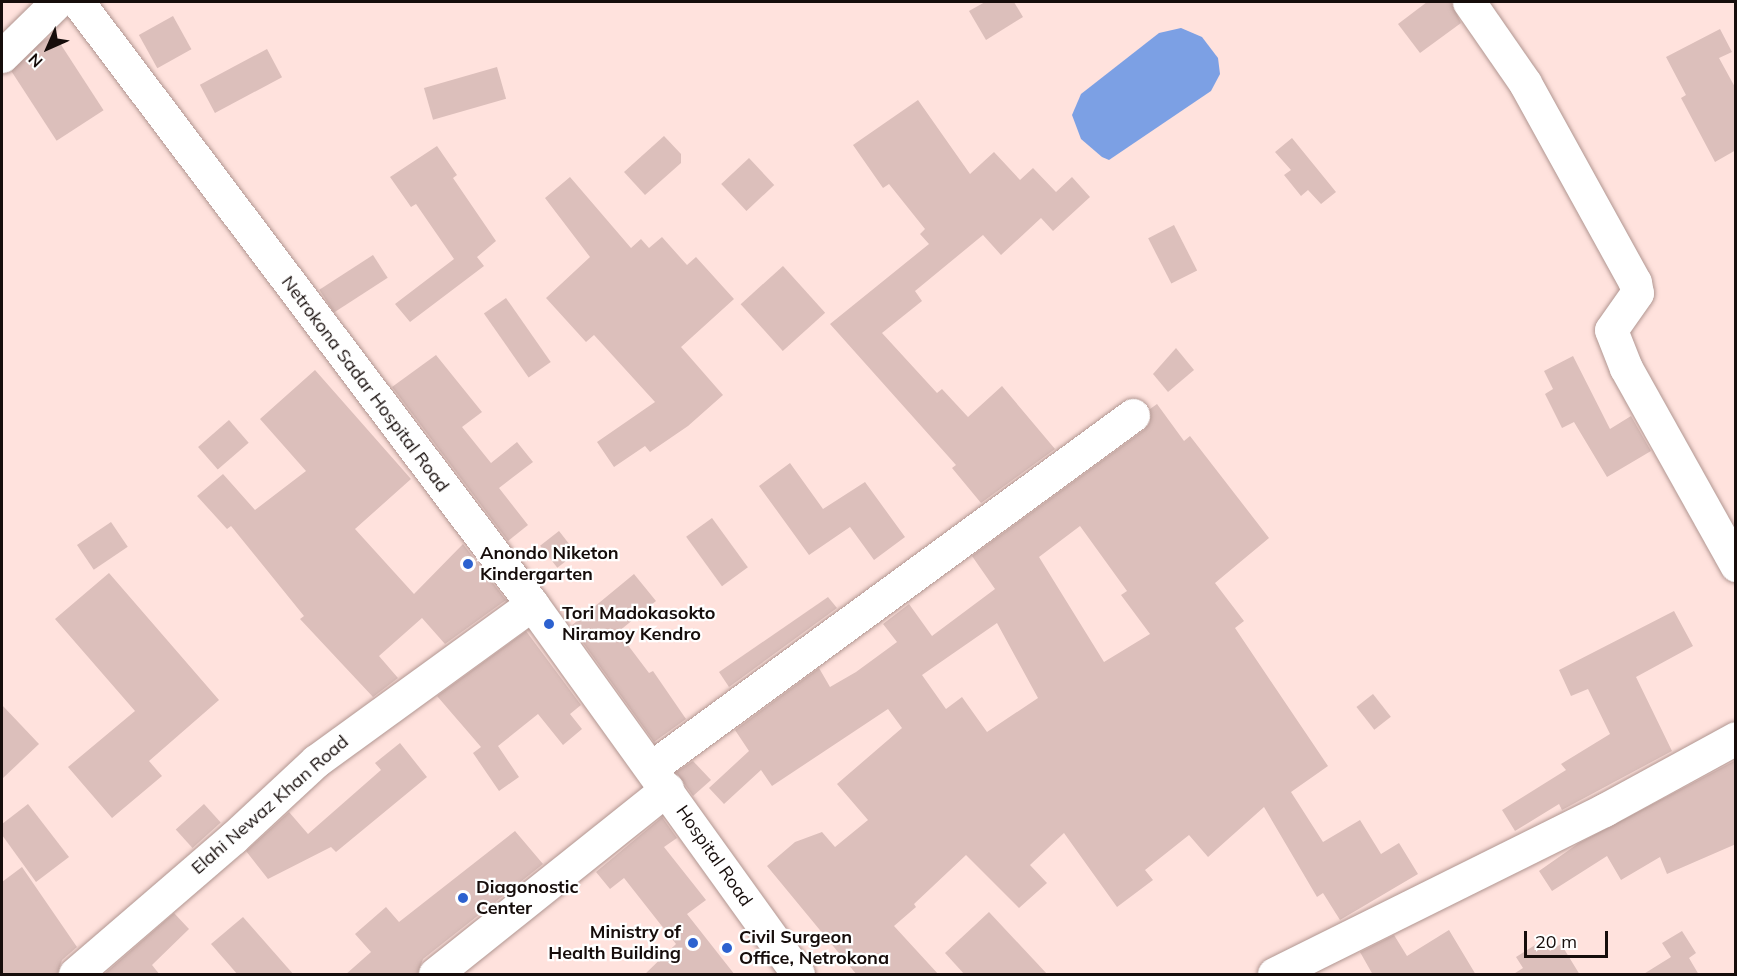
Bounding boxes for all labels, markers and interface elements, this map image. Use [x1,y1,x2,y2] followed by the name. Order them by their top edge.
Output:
[18,18,78,78] north arrow
[24,49,47,72] text: N
[277,272,453,496] street label: Netrokona Sadar Hospital Road
[480,543,619,586] place label: Anondo Niketon Kindergarten
[461,557,475,571] marker: Anondo Niketon Kindergarten
[562,603,715,646] place label: Tori Madokasokto Niramoy Kendro
[540,615,558,633] marker: Tori Madokasokto Niramoy Kendro
[187,731,353,879] street label: Elahi Newaz Khan Road
[671,801,757,911] street label: Hospital Road
[476,877,578,920] place label: Diagonostic Center
[454,889,472,907] marker: Diagonostic Center
[1527,919,1611,957] scale bar
[548,922,681,964] place label: Ministry of Health Building
[739,927,889,970] place label: Civil Surgeon Office, Netrokona
[1535,930,1577,953] text: 20 m
[686,936,700,950] marker: Ministry of Health Building
[720,941,734,955] marker: Civil Surgeon Office, Netrokona

